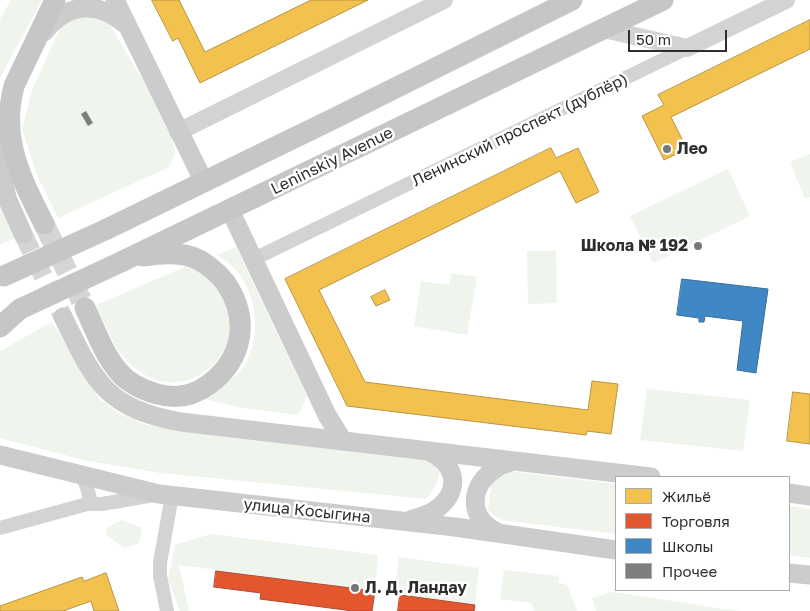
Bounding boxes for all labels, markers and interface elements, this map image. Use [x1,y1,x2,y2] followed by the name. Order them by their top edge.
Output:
[630,20,729,52] scale bar
[636,30,671,48] text: 50 m
[409,69,631,191] street label: Ленинский проспект (дублёр)
[268,123,396,199] street label: Leninskiy Avenue
[677,139,708,159] place label: Лео
[661,143,673,155] marker: Лео
[581,236,688,256] place label: Школа № 192
[692,240,704,252] marker: Школа № 192
[615,476,790,591] legend
[662,487,711,505] text: Жильё
[243,495,371,527] street label: улица Косыгина
[662,512,730,530] text: Торговля
[662,537,713,555] text: Школы
[662,562,717,580] text: Прочее
[365,578,467,598] place label: Л. Д. Ландау
[349,582,361,594] marker: Л. Д. Ландау

